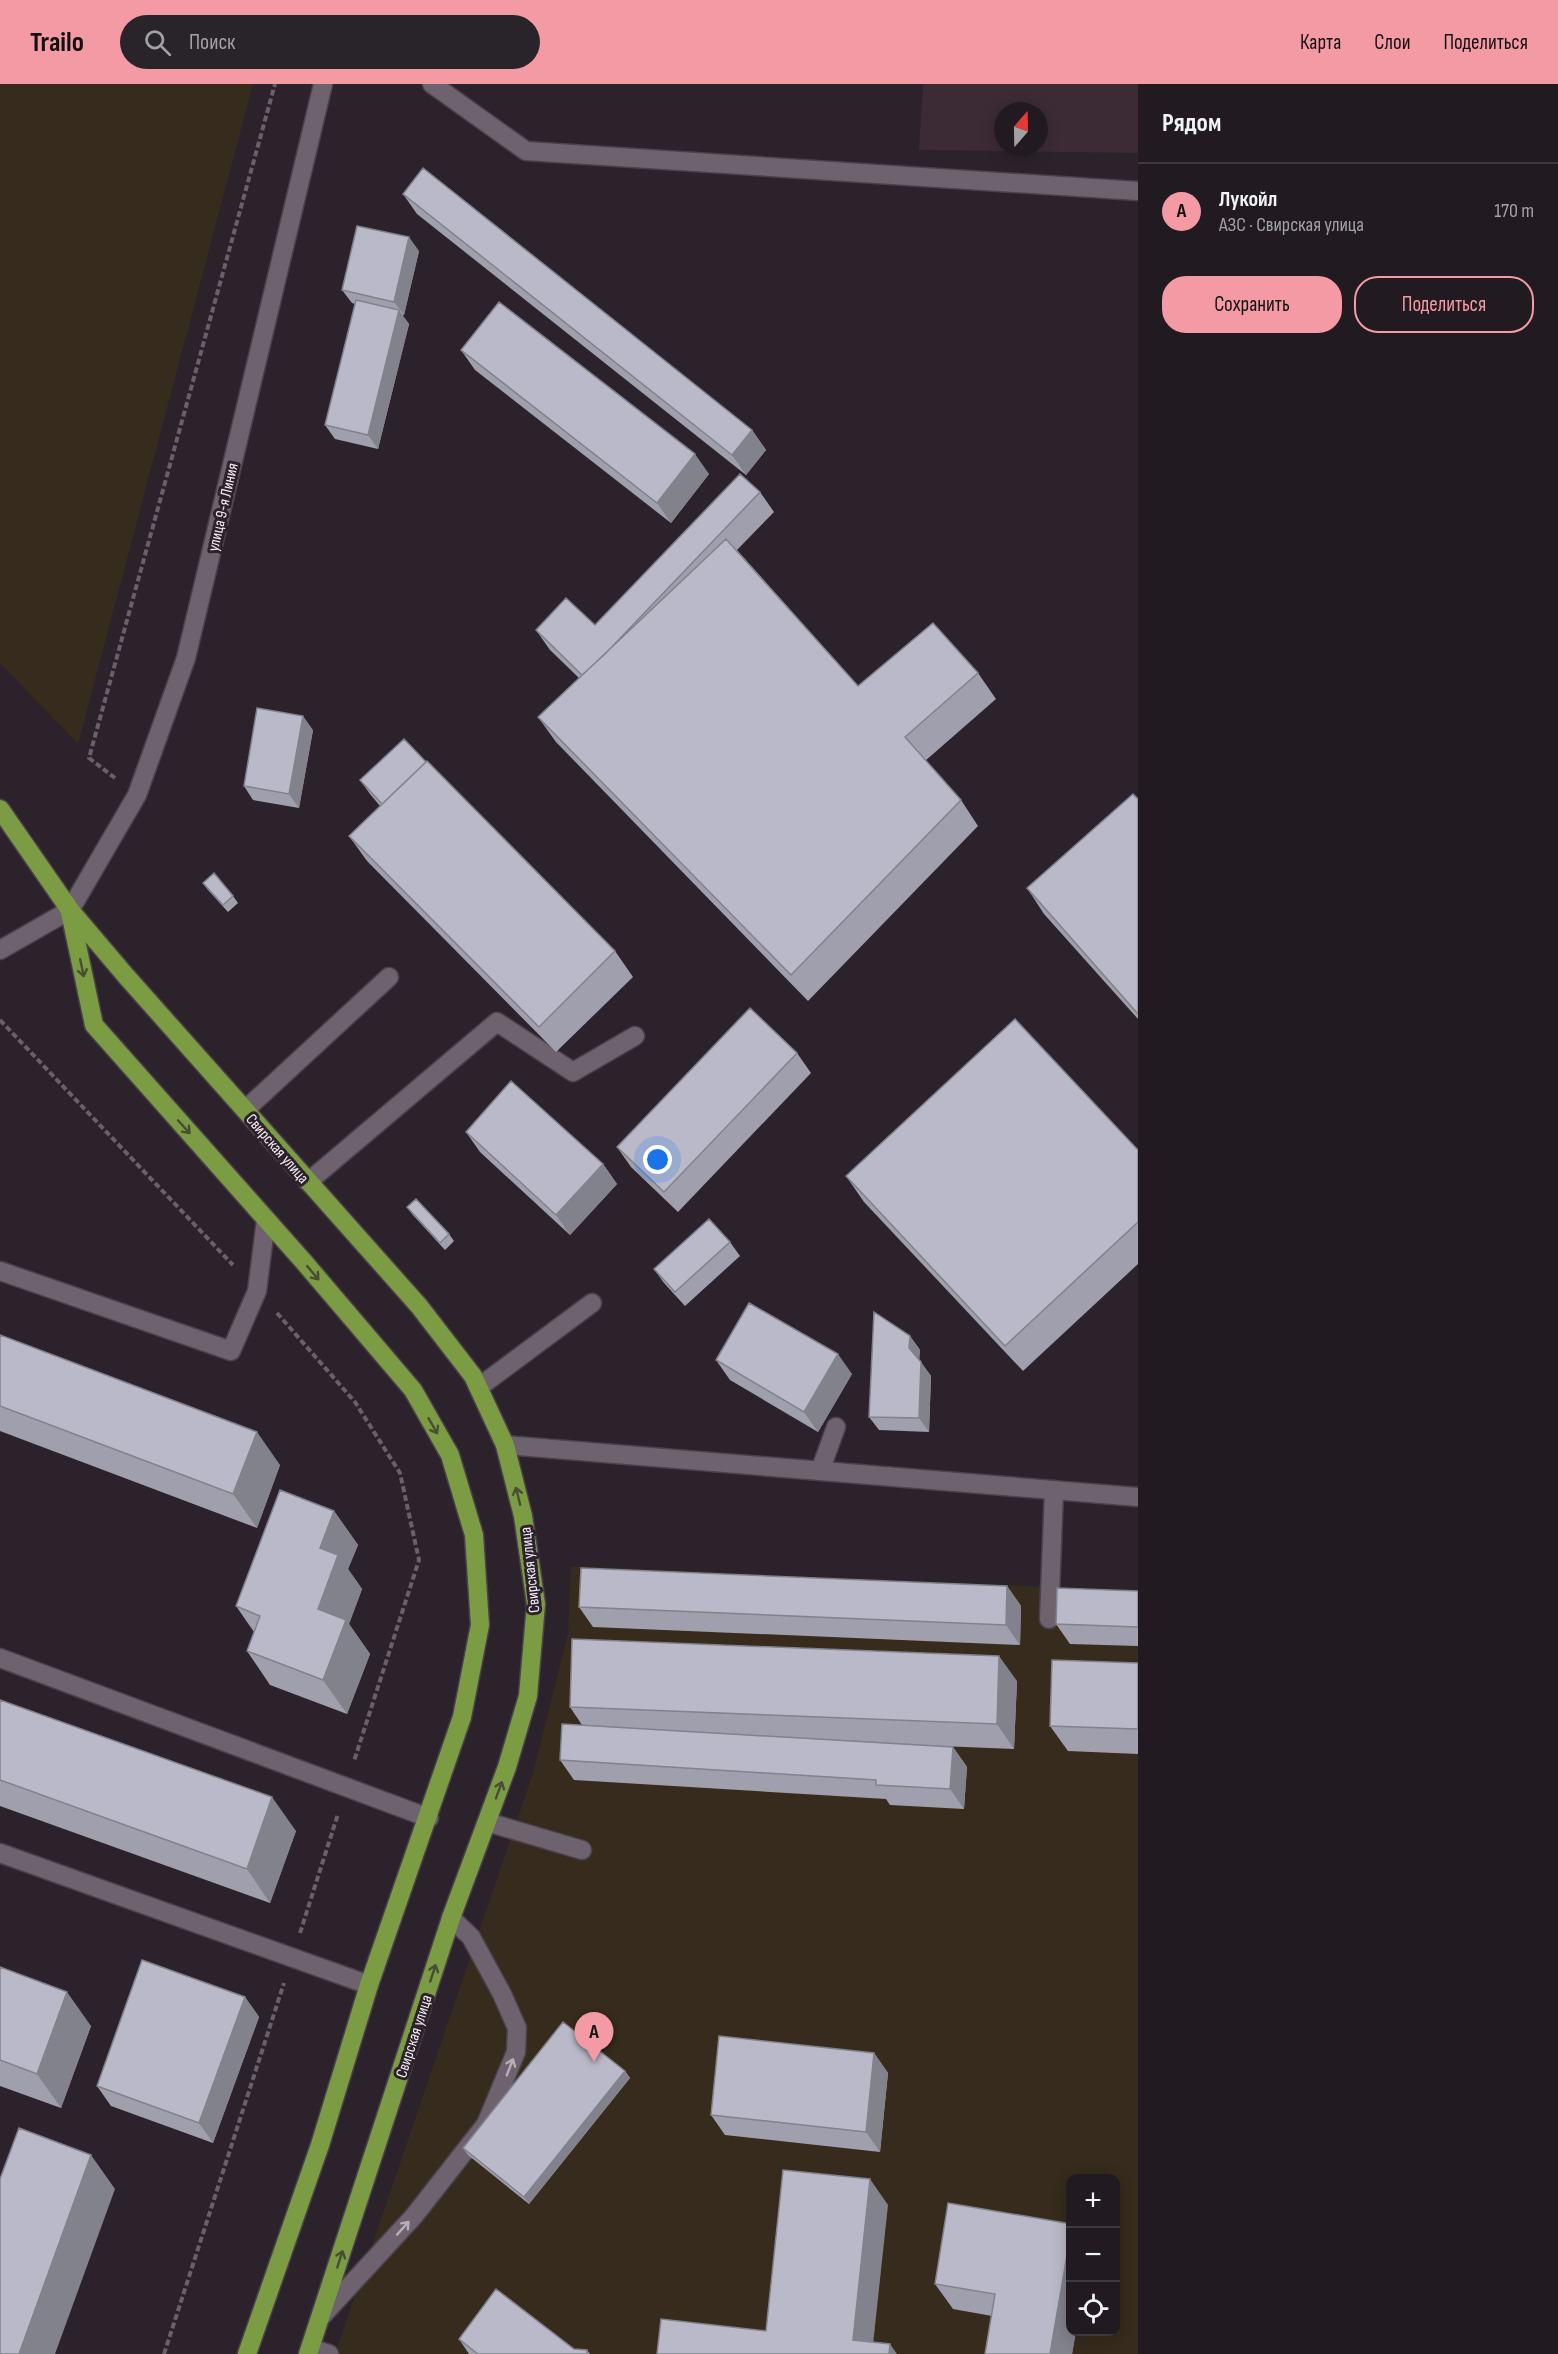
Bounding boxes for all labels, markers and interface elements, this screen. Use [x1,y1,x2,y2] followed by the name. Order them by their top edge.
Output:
[120,15,540,69] search box
[30,26,84,59] text: Trailo
[141,26,174,59] icon: search
[189,29,235,56] text: Поиск
[1300,30,1341,55] text: Карта
[1374,30,1410,55] text: Слои
[1443,30,1528,55] text: Поделиться
[994,102,1048,156] north arrow
[1162,108,1221,139] text: Рядом
[1219,186,1277,213] text: Лукойл
[1177,199,1186,223] text: A
[1494,199,1534,223] text: 170 m
[1219,213,1364,237] text: АЗС · Свирская улица
[1162,276,1342,333] button: Сохранить
[1354,276,1534,333] button: Поделиться
[204,461,243,553] street label: улица 9-я Линия
[77,957,88,977] one-way arrow
[241,1110,312,1188] street label: Свирская улица
[177,1119,191,1134] one-way arrow
[643,1145,672,1174] your location
[307,1265,320,1281] one-way arrow
[428,1417,440,1434] one-way arrow
[511,1487,523,1506] one-way arrow
[517,1526,544,1614] street label: Свирская улица
[494,1781,505,1800] one-way arrow
[428,1964,439,1983] one-way arrow
[392,1993,437,2080] street label: Свирская улица
[574,2012,614,2062] pin: A
[506,2058,517,2077] one-way arrow
[1066,2174,1120,2336] map controls
[1066,2174,1120,2228] button: +
[396,2220,410,2235] one-way arrow
[1066,2228,1120,2282] button: −
[336,2250,347,2269] one-way arrow
[1066,2282,1120,2336] button: locate

